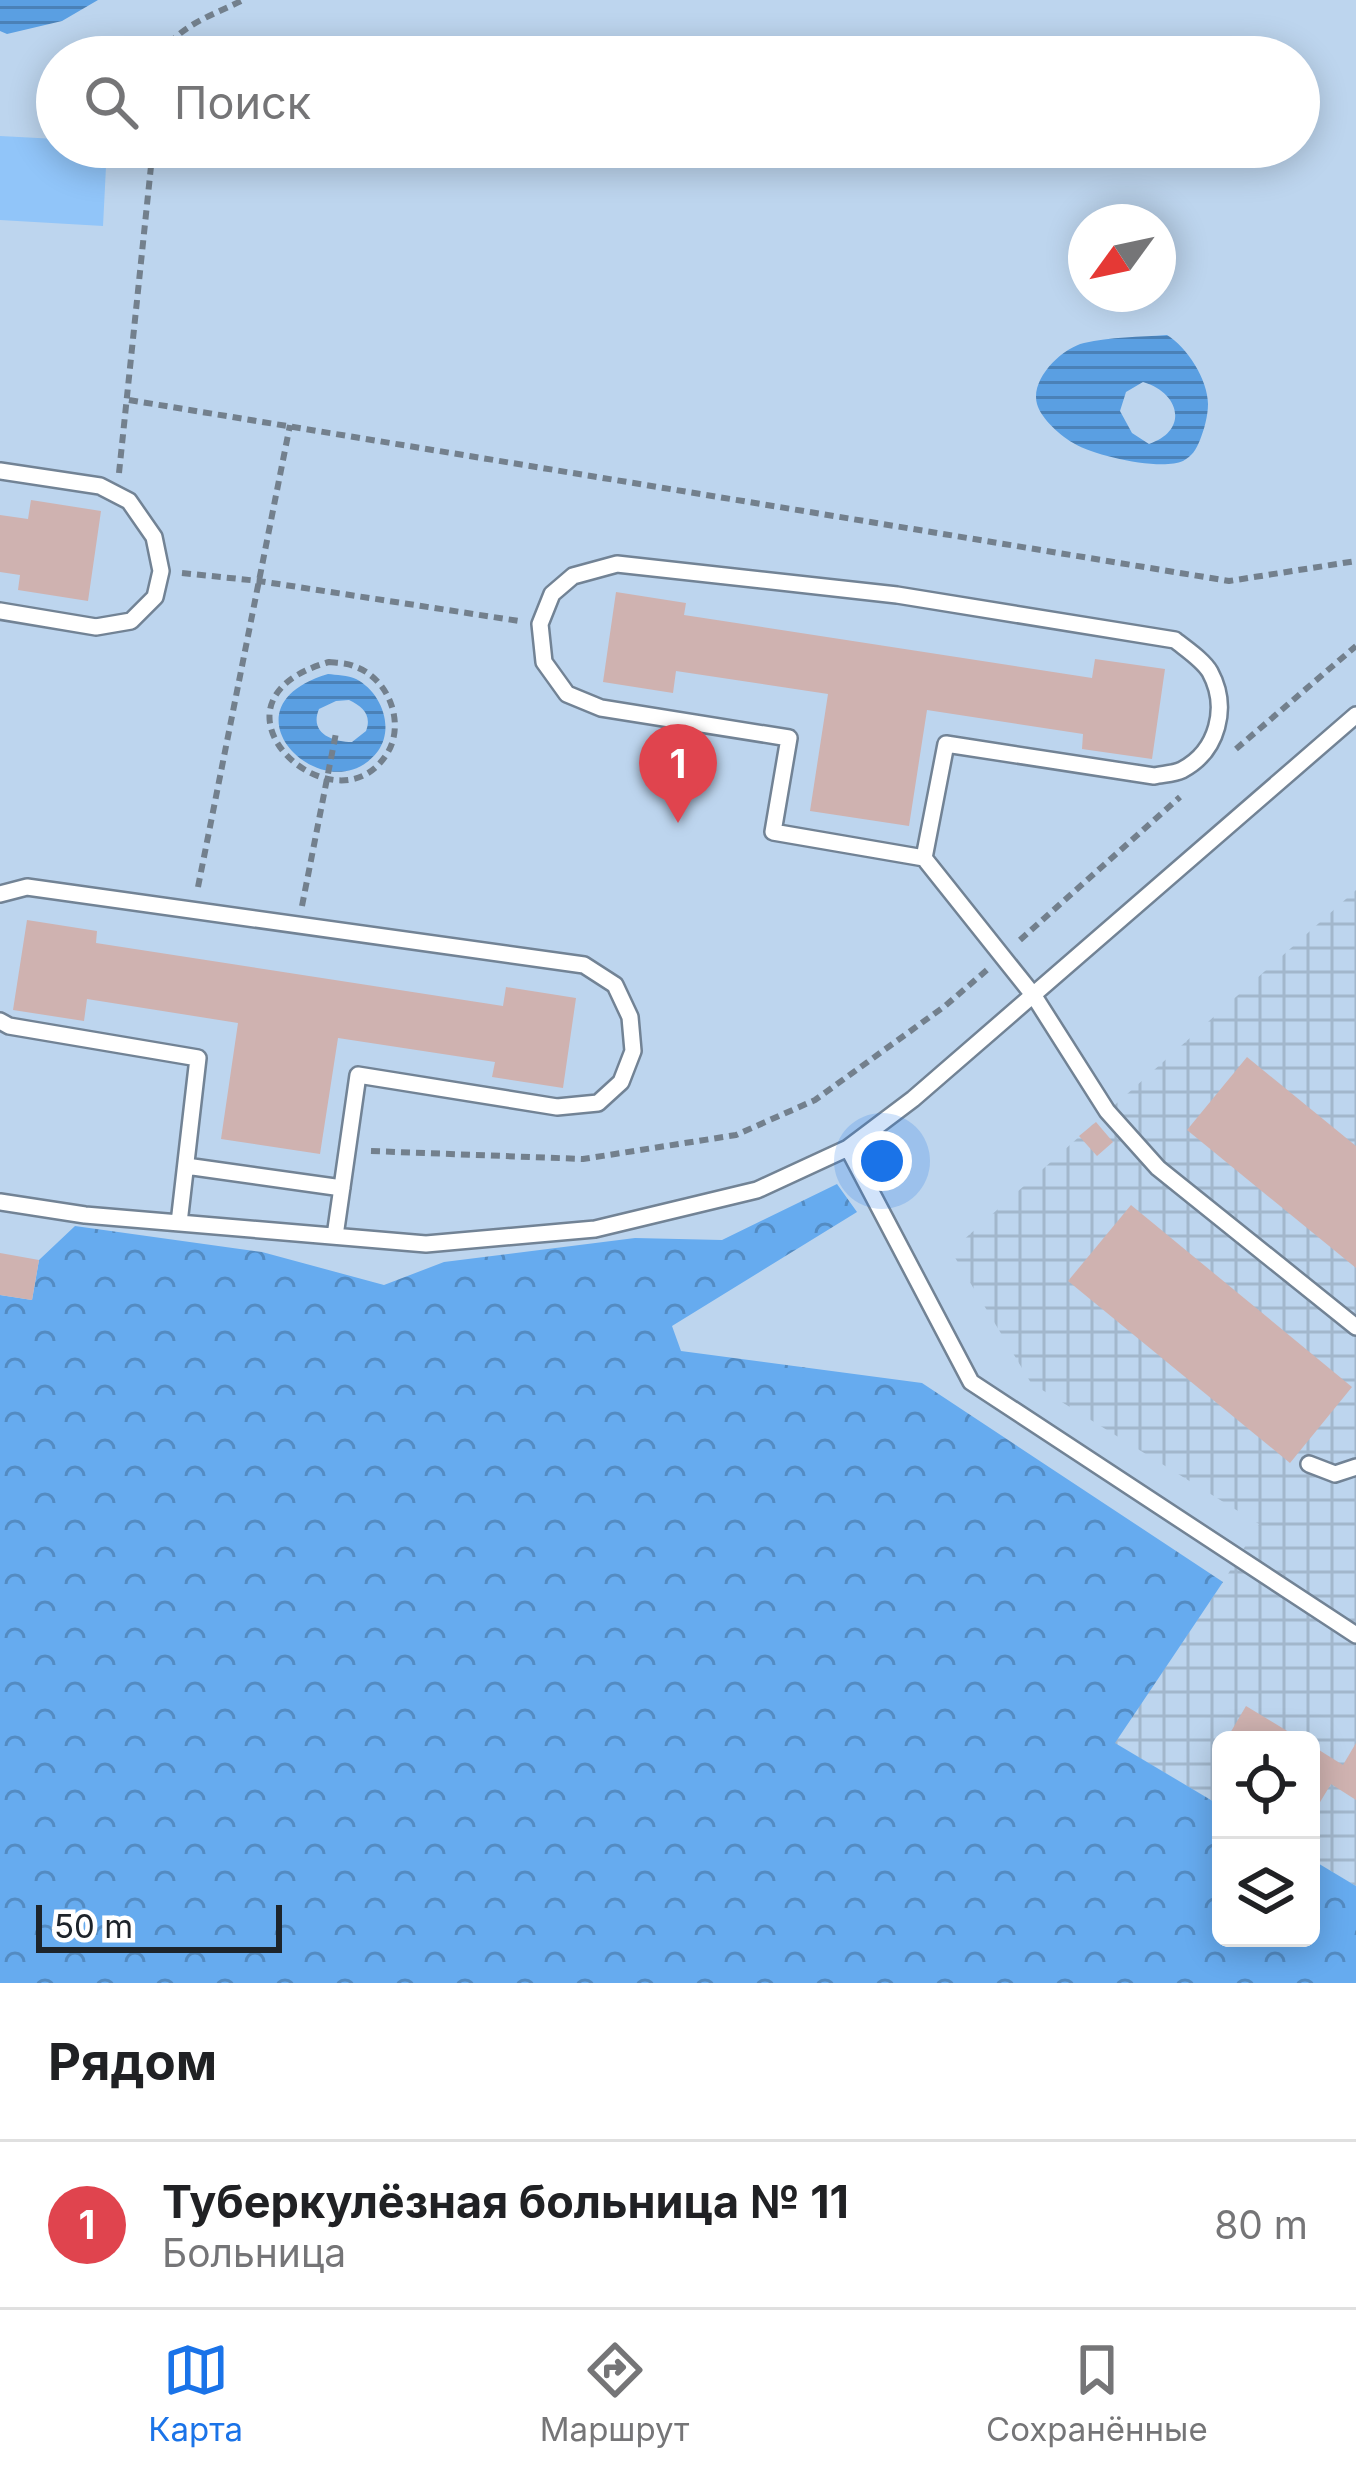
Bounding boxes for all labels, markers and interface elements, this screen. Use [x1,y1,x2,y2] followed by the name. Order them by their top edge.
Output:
[36,36,1320,168] search box
[78,69,144,135] icon: search
[174,75,311,130] text: Поиск
[1068,204,1176,312] north arrow
[639,724,717,823] pin: 1
[852,1131,912,1191] your location
[1212,1731,1320,1947] map controls
[1212,1731,1320,1839] button: locate
[1212,1839,1320,1947] button: layers
[36,1899,282,1952] scale bar
[54,1906,133,1946] text: 50 m
[48,2031,217,2092] text: Рядом
[162,2174,849,2229] text: Туберкулёзная больница № 11
[79,2201,95,2248] text: 1
[1214,2201,1308,2248] text: 80 m
[162,2229,346,2276] text: Больница
[148,2337,243,2449] tab: Карта
[540,2337,689,2449] tab: Маршрут
[986,2337,1208,2449] tab: Сохранённые

